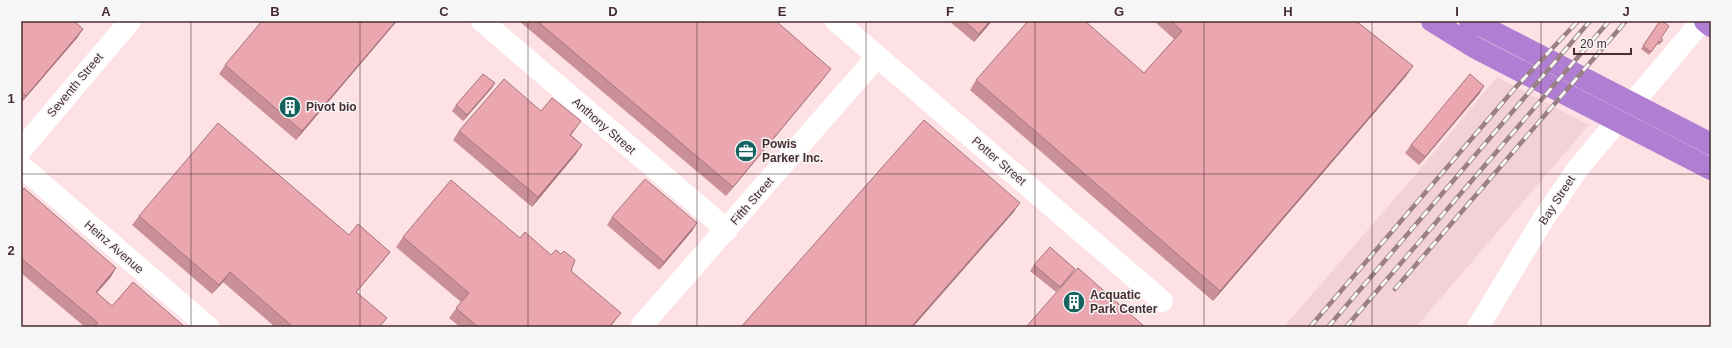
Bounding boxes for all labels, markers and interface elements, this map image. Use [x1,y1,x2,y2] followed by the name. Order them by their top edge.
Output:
[101,4,111,19] text: A
[270,4,280,19] text: B
[439,4,449,19] text: C
[608,4,618,19] text: D
[778,4,787,19] text: E
[946,4,954,19] text: F
[1114,4,1124,19] text: G
[1283,4,1293,19] text: H
[1455,4,1459,19] text: I
[1622,4,1630,19] text: J
[1574,30,1631,56] scale bar
[1580,37,1607,51] text: 20 m
[44,50,106,120] street label: Seventh Street
[7,91,15,106] text: 1
[277,94,303,120] building icon: Pivot bio
[569,95,639,158] street label: Anthony Street
[306,100,357,114] place label: Pivot bio
[969,134,1030,189] street label: Potter Street
[762,137,823,165] place label: Powis Parker Inc.
[733,138,759,164] office icon: Powis Parker Inc.
[1536,172,1578,227] street label: Bay Street
[727,174,777,228] street label: Fifth Street
[82,217,147,277] street label: Heinz Avenue
[7,243,15,258] text: 2
[1090,288,1158,316] place label: Acquatic Park Center
[1061,289,1087,315] building icon: Acquatic Park Center

